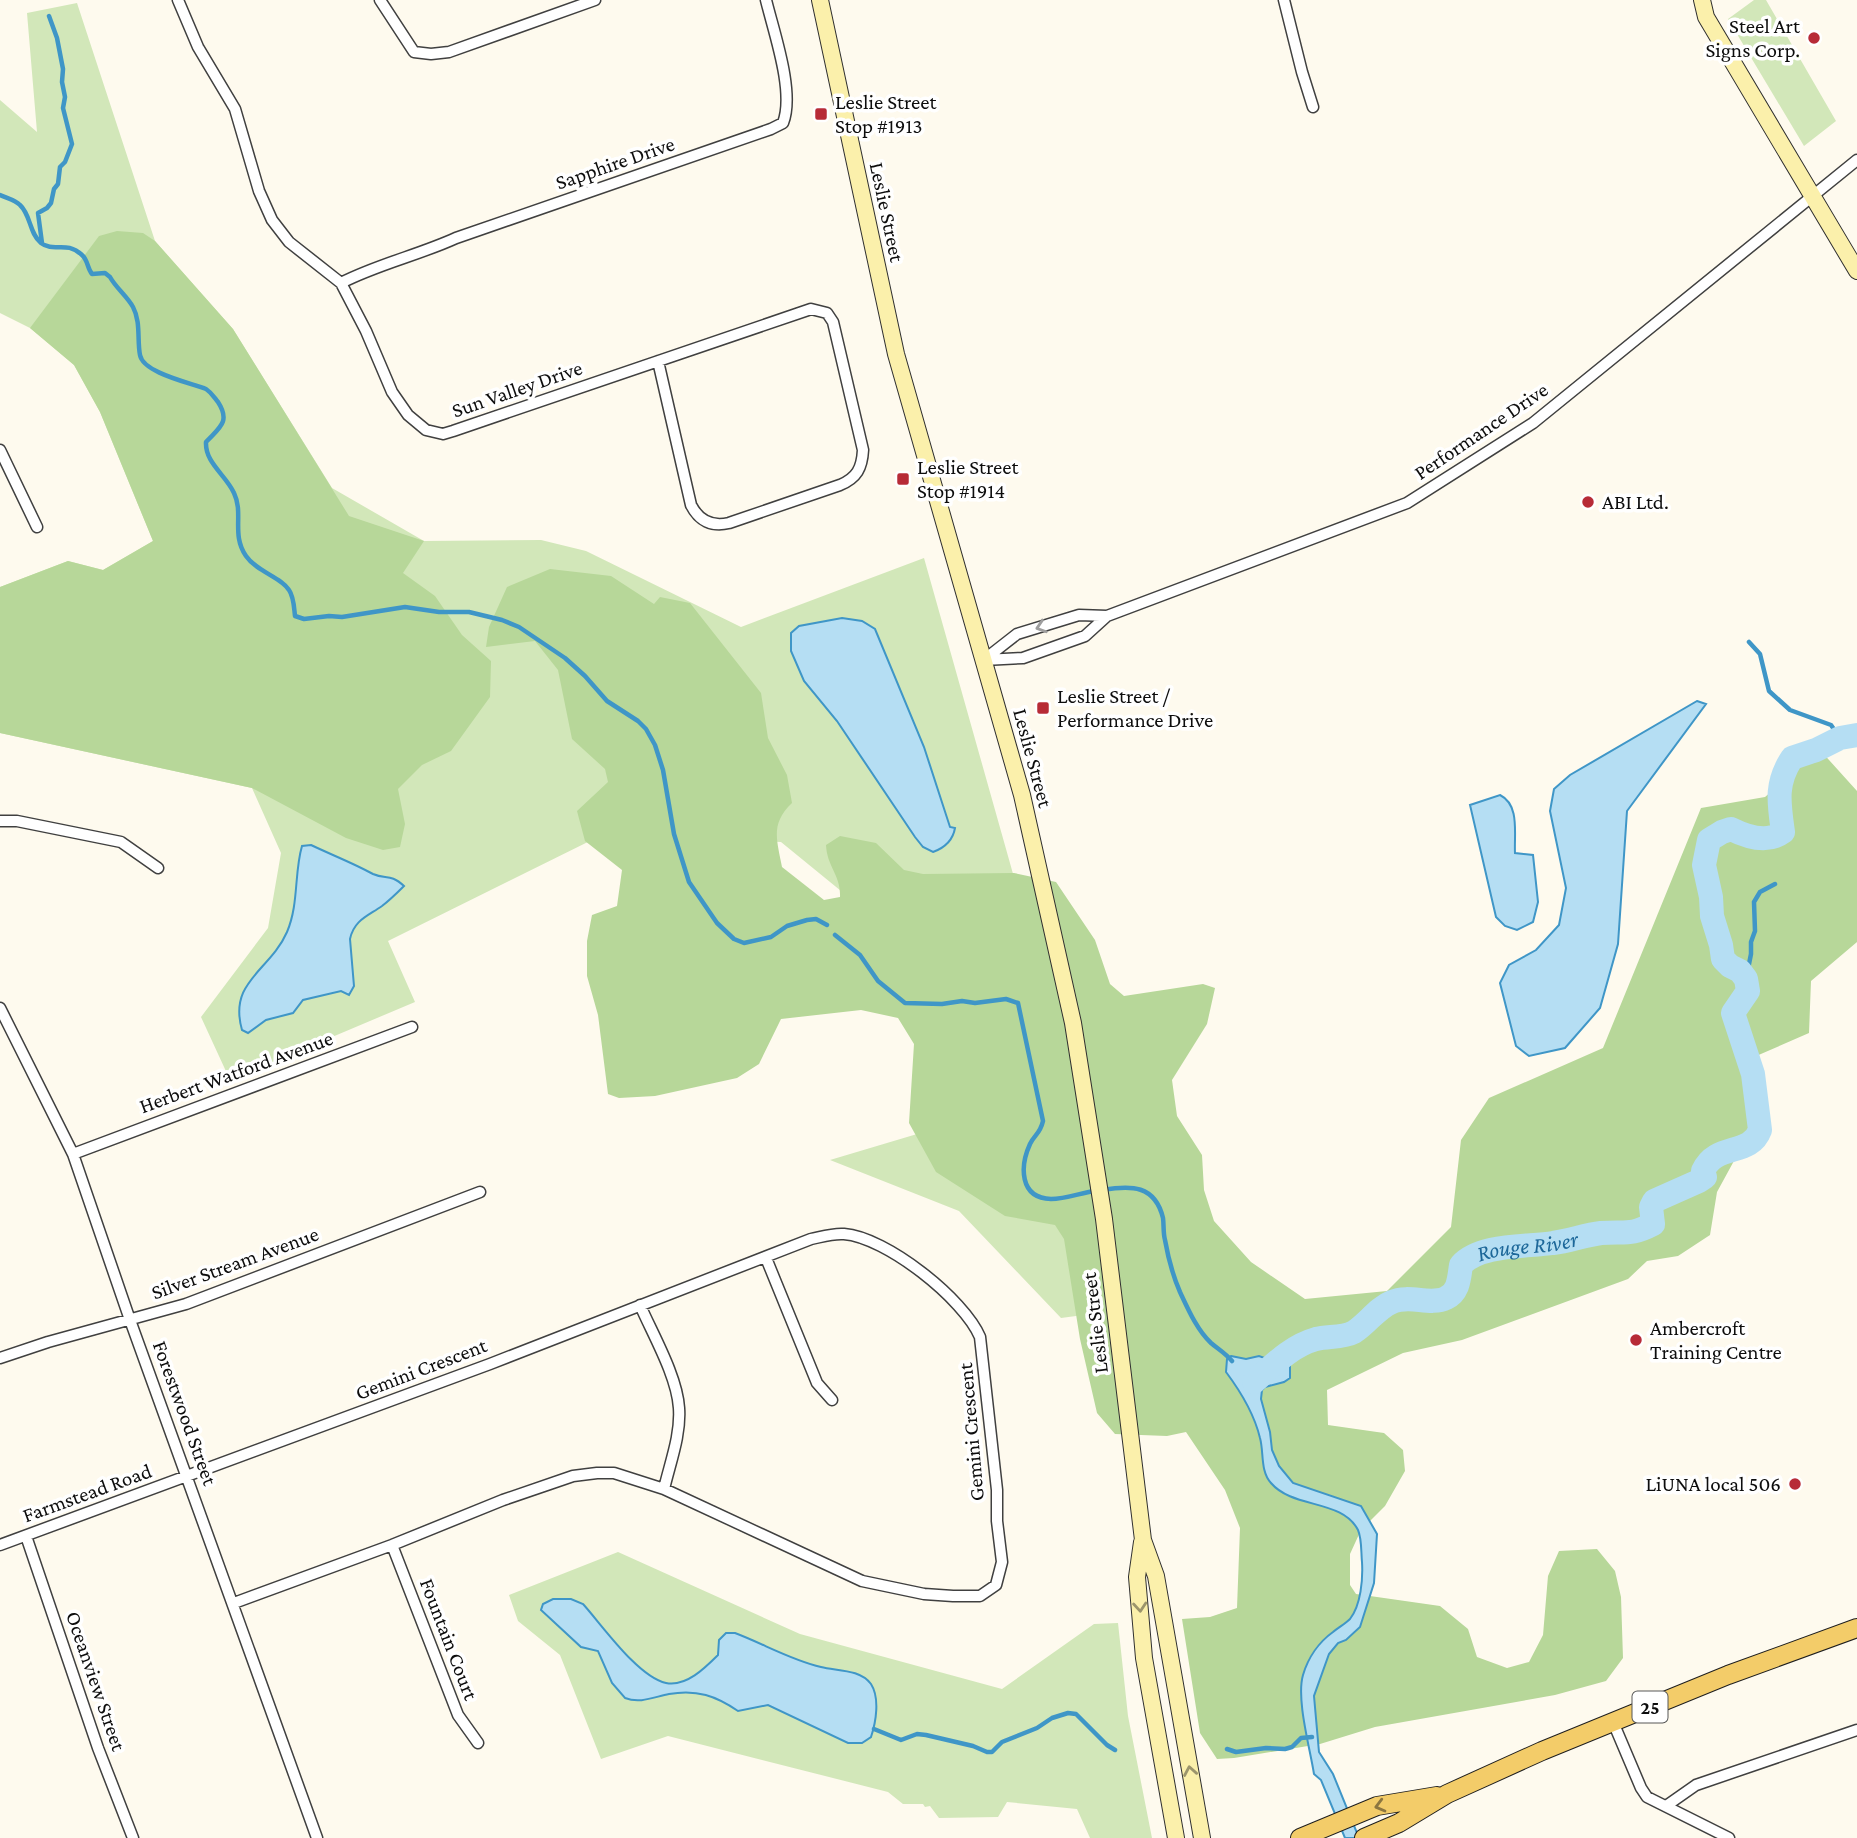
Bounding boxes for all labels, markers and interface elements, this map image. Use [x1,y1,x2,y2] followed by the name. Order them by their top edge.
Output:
[1705,14,1801,62] place label: Steel Art Signs Corp.
[1806,30,1822,46] marker: Steel Art Signs Corp.
[835,90,937,138] place label: Leslie Street Stop #1913
[813,106,829,122] marker: Leslie Street Stop #1913
[552,131,678,195] street label: Sapphire Drive
[865,160,909,265] street label: Leslie Street
[449,355,585,423] street label: Sun Valley Drive
[1410,377,1552,485] street label: Performance Drive
[917,455,1019,503] place label: Leslie Street Stop #1914
[895,471,911,487] marker: Leslie Street Stop #1914
[1602,490,1669,514] place label: ABI Ltd.
[1580,494,1596,510] marker: ABI Ltd.
[1036,618,1048,633] one-way arrow
[1057,684,1213,732] place label: Leslie Street / Performance Drive
[1035,700,1051,716] marker: Leslie Street / Performance Drive
[1008,706,1058,811] street label: Leslie Street
[136,1026,336,1118] street label: Herbert Watford Avenue
[148,1222,322,1304] street label: Silver Stream Avenue
[1473,1225,1582,1266] water label: Rouge River
[1077,1270,1113,1375] street label: Leslie Street
[1650,1316,1782,1364] place label: Ambercroft Training Centre
[1628,1332,1644,1348] marker: Ambercroft Training Centre
[352,1333,491,1405] street label: Gemini Crescent
[148,1338,223,1489] street label: Forestwood Street
[953,1361,989,1502] street label: Gemini Crescent
[19,1459,155,1527] street label: Farmstead Road
[1646,1472,1781,1496] place label: LiUNA local 506
[1787,1476,1803,1492] marker: LiUNA local 506
[415,1575,484,1704] street label: Fountain Court
[1132,1602,1147,1613] one-way arrow
[61,1608,131,1755] street label: Oceanview Street
[1632,1692,1668,1722] road number: 25
[1183,1765,1198,1777] one-way arrow
[1375,1798,1387,1813] one-way arrow

